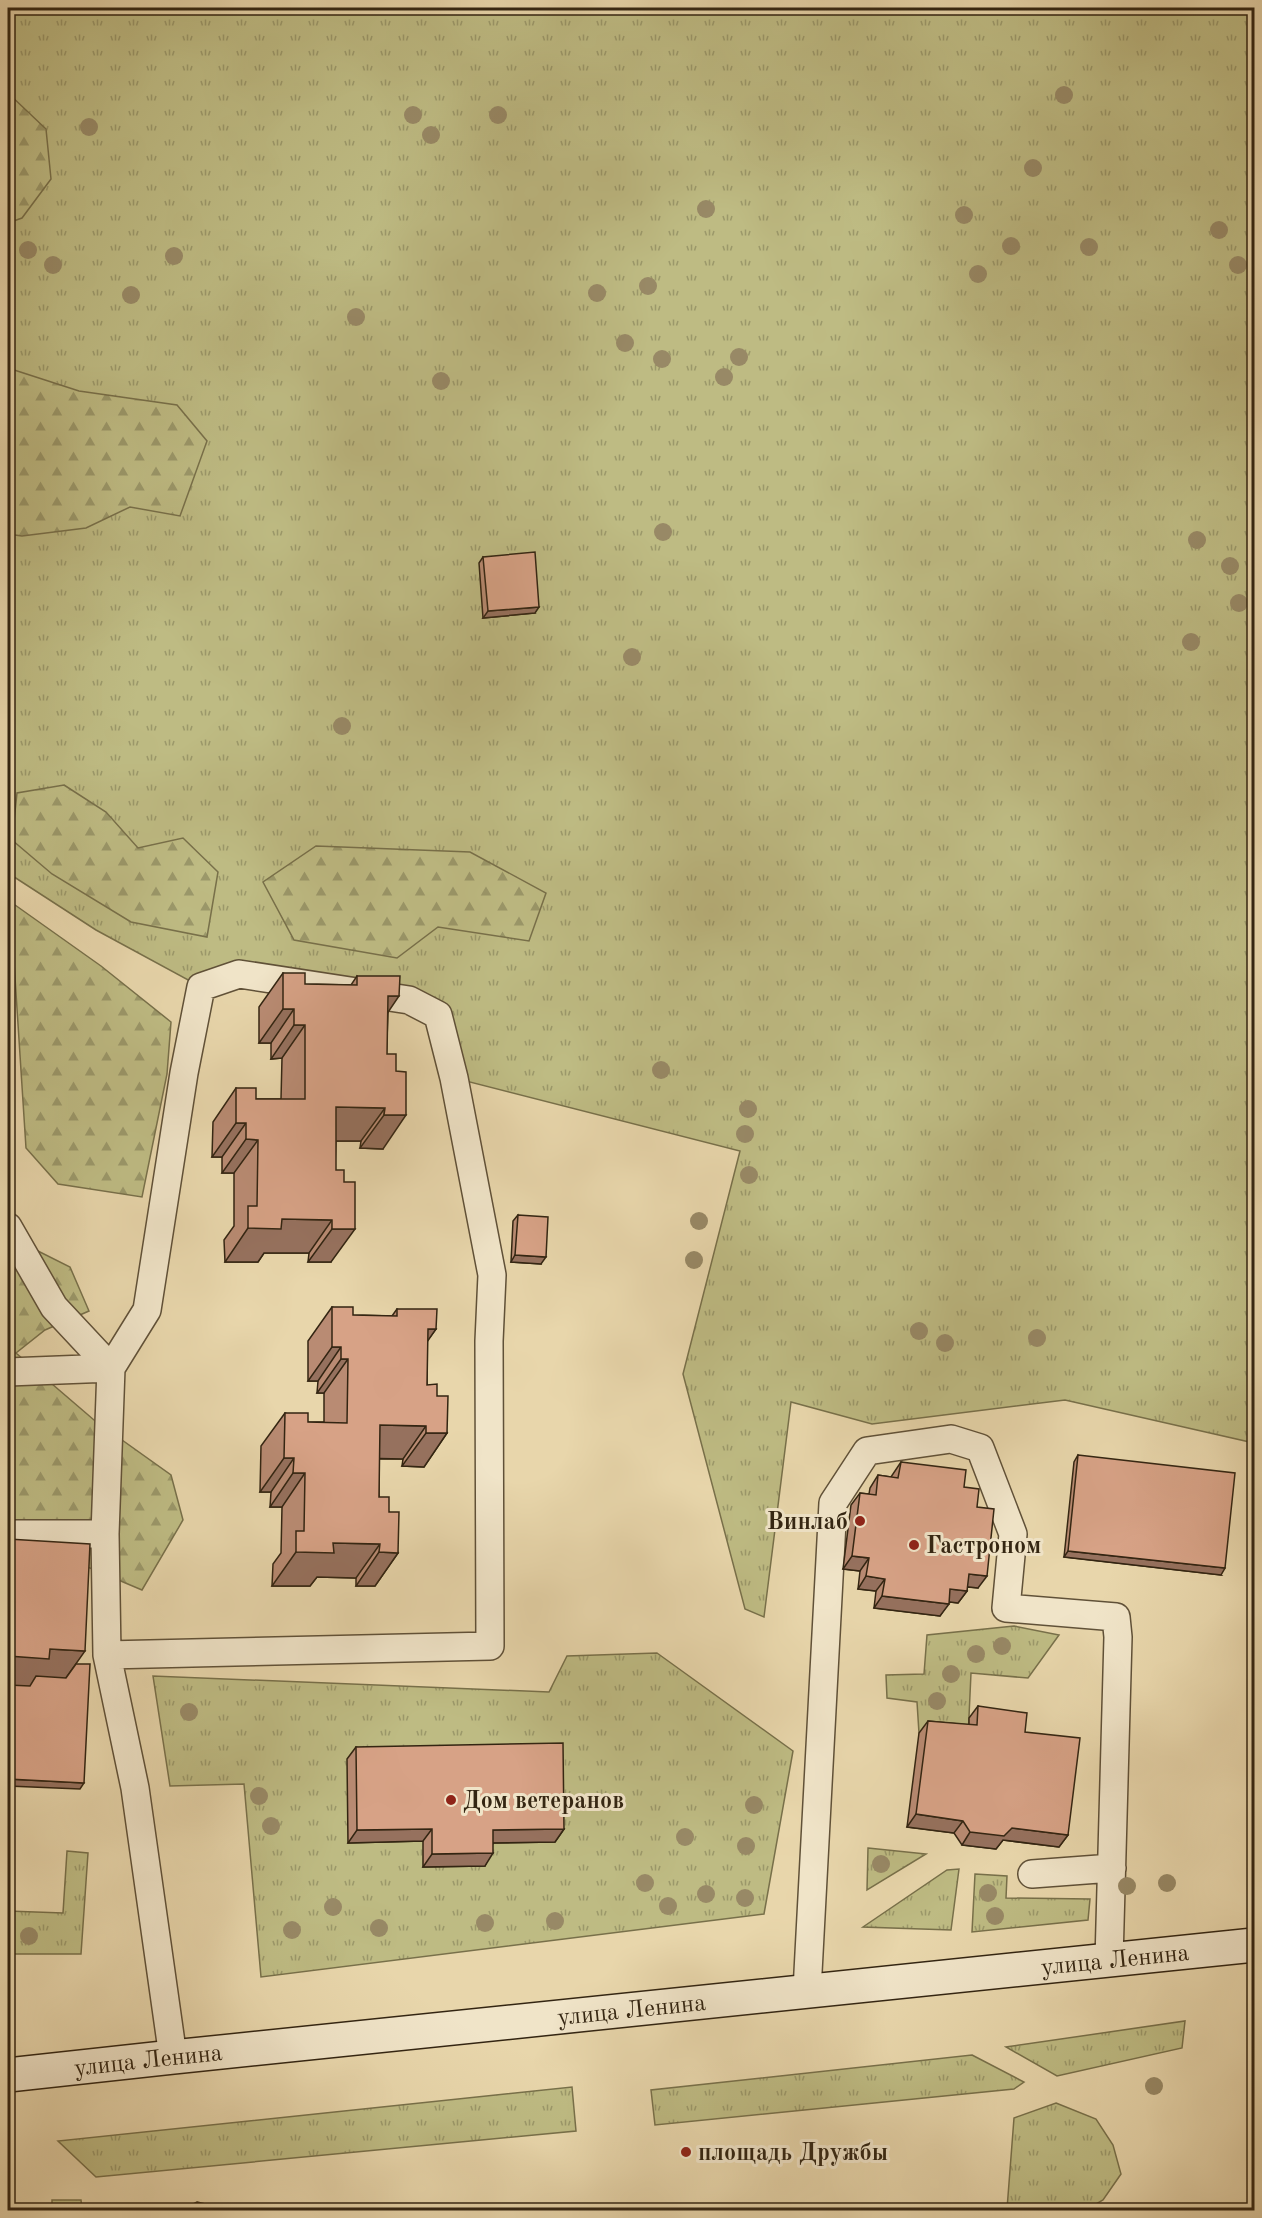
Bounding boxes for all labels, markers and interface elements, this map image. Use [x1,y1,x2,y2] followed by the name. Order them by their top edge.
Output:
[767,1511,848,1535] place label: Винлаб
[853,1514,867,1528] marker: Винлаб
[926,1535,1041,1559] place label: Гастроном
[907,1538,921,1552] marker: Гастроном
[463,1790,624,1814] place label: Дом ветеранов
[444,1793,458,1807] marker: Дом ветеранов
[1040,1942,1191,1981] street label: улица Ленина
[556,1992,707,2031] street label: улица Ленина
[73,2042,224,2082] street label: улица Ленина
[698,2142,888,2166] place label: площадь Дружбы
[679,2145,693,2159] marker: площадь Дружбы

